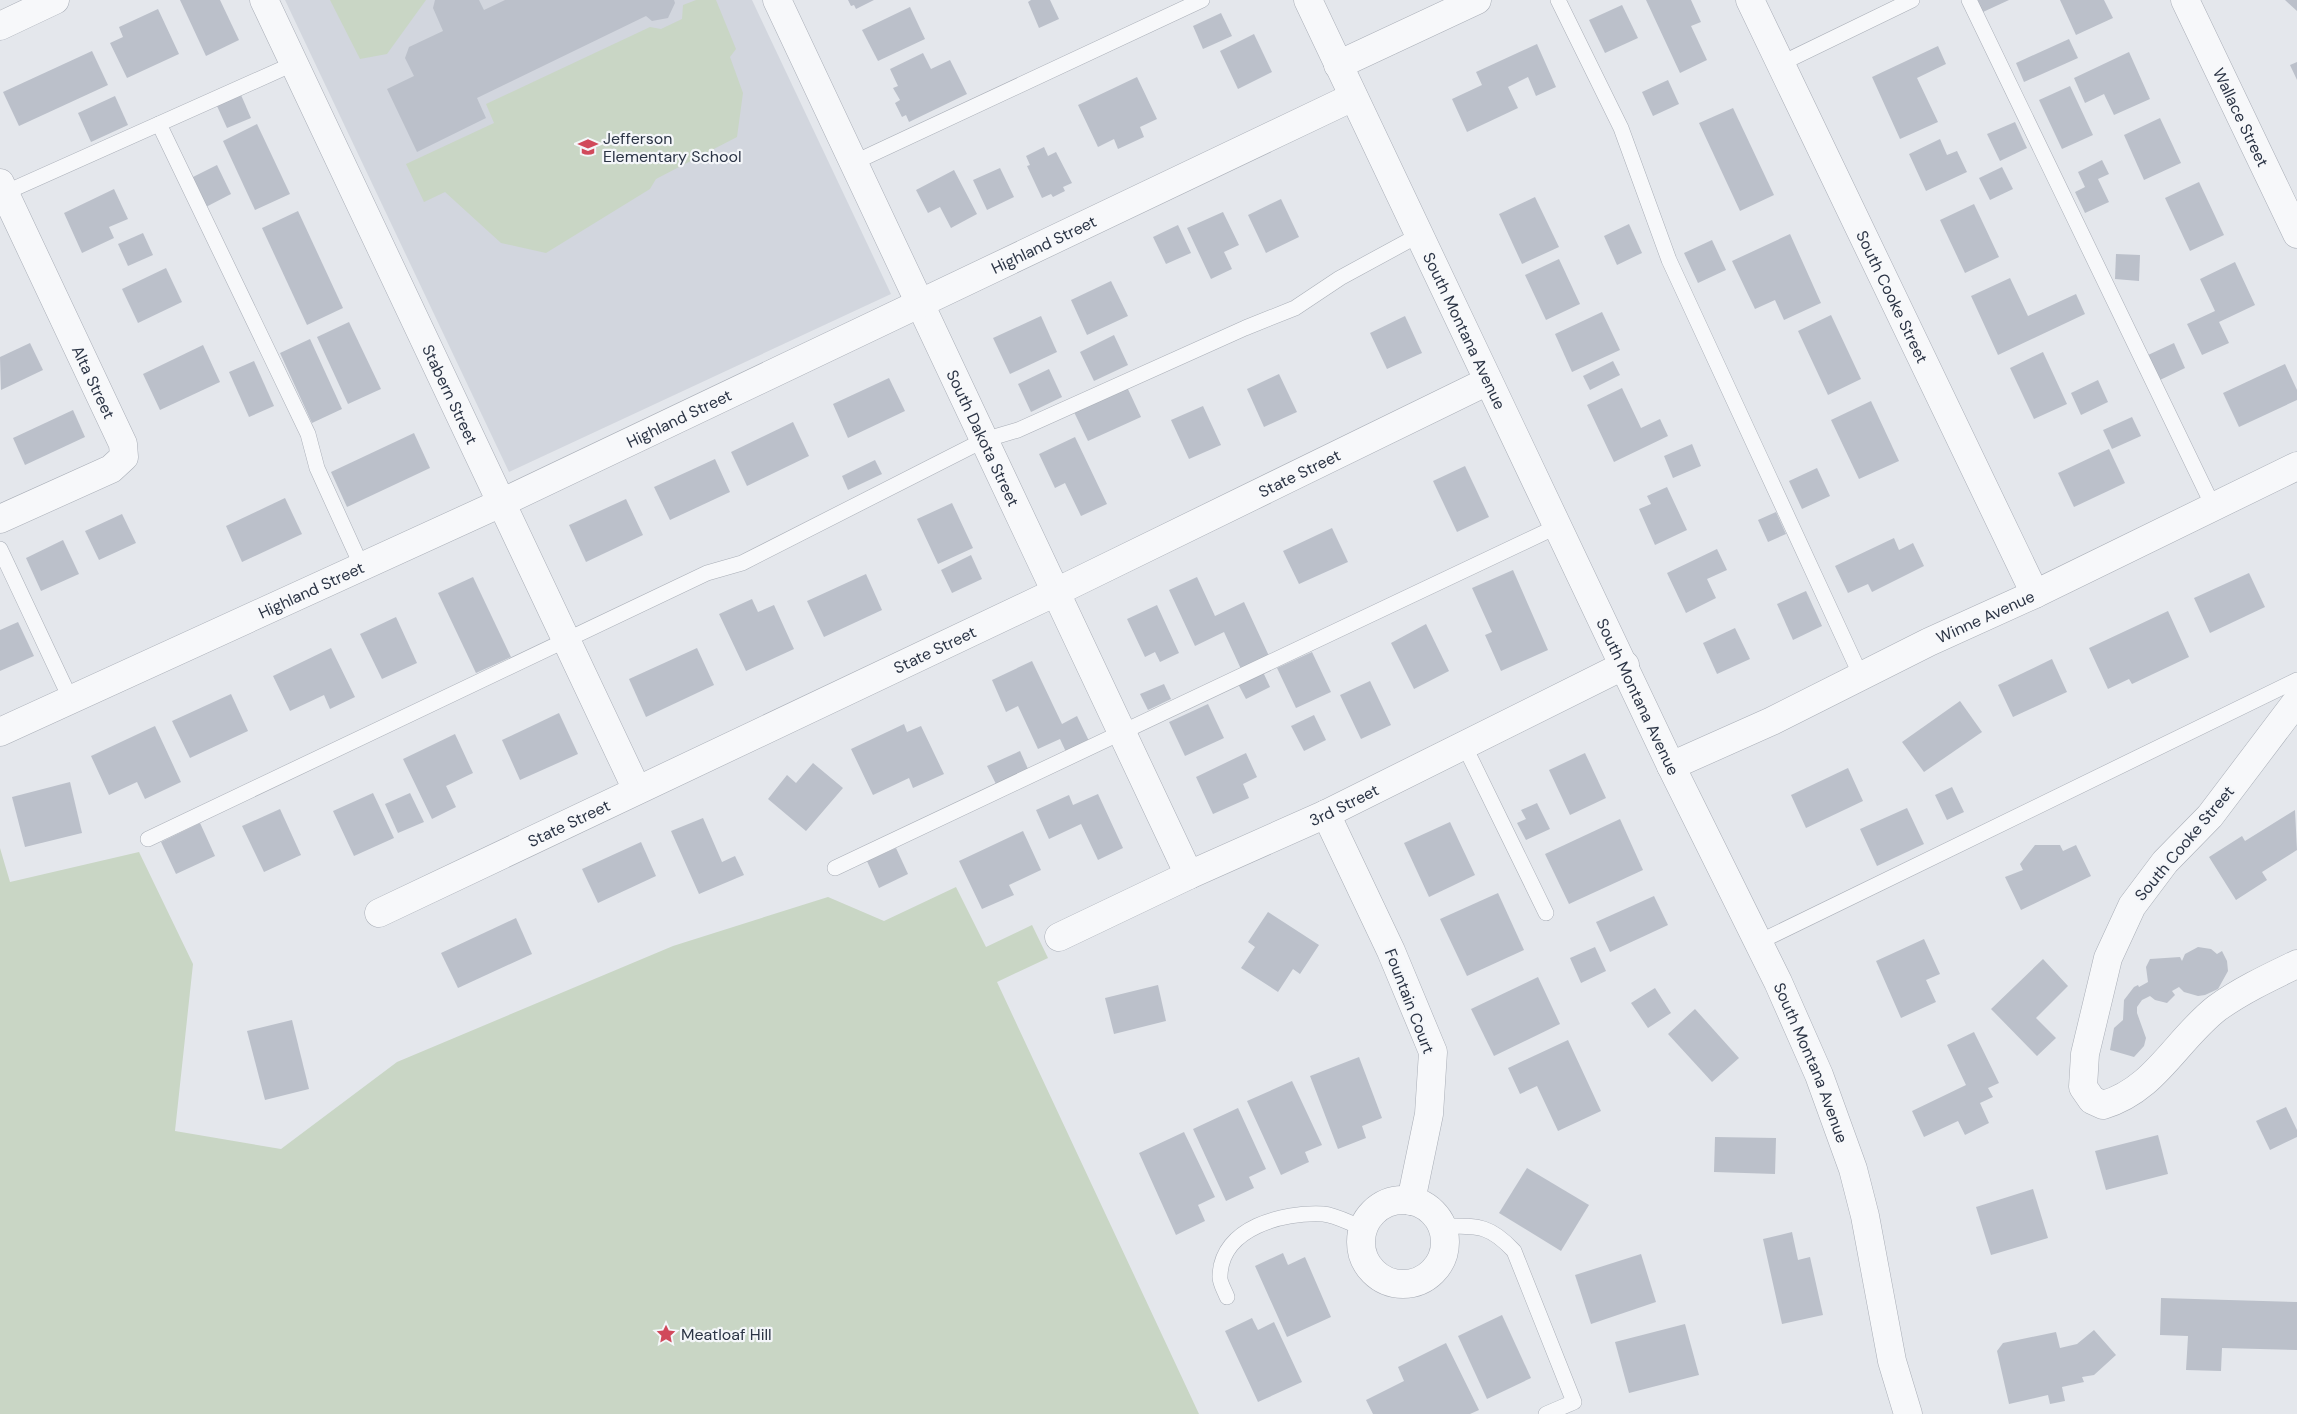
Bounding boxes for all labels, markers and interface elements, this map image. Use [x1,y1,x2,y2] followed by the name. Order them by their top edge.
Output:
[2208,65,2273,170] street label: Wallace Street
[603,128,741,167] place label: Jefferson Elementary School
[577,136,599,158] school or university icon: Jefferson Elementary School
[988,211,1100,279] street label: Highland Street
[1851,227,1933,366] street label: South Cooke Street
[1418,249,1510,413] street label: South Montana Avenue
[417,341,482,448] street label: Stabern Street
[67,342,120,422] street label: Alta Street
[942,366,1024,510] street label: South Dakota Street
[623,385,735,453] street label: Highland Street
[1255,445,1344,503] street label: State Street
[255,557,367,624] street label: Highland Street
[1933,586,2038,648] street label: Winne Avenue
[1592,615,1684,779] street label: South Montana Avenue
[890,621,980,678] street label: State Street
[1306,779,1382,831] street label: 3rd Street
[2130,781,2239,905] street label: South Cooke Street
[524,795,614,852] street label: State Street
[1380,946,1439,1057] street label: Fountain Court
[1769,979,1853,1146] street label: South Montana Avenue
[655,1323,677,1345] place icon: Meatloaf Hill
[681,1324,772,1345] place label: Meatloaf Hill

